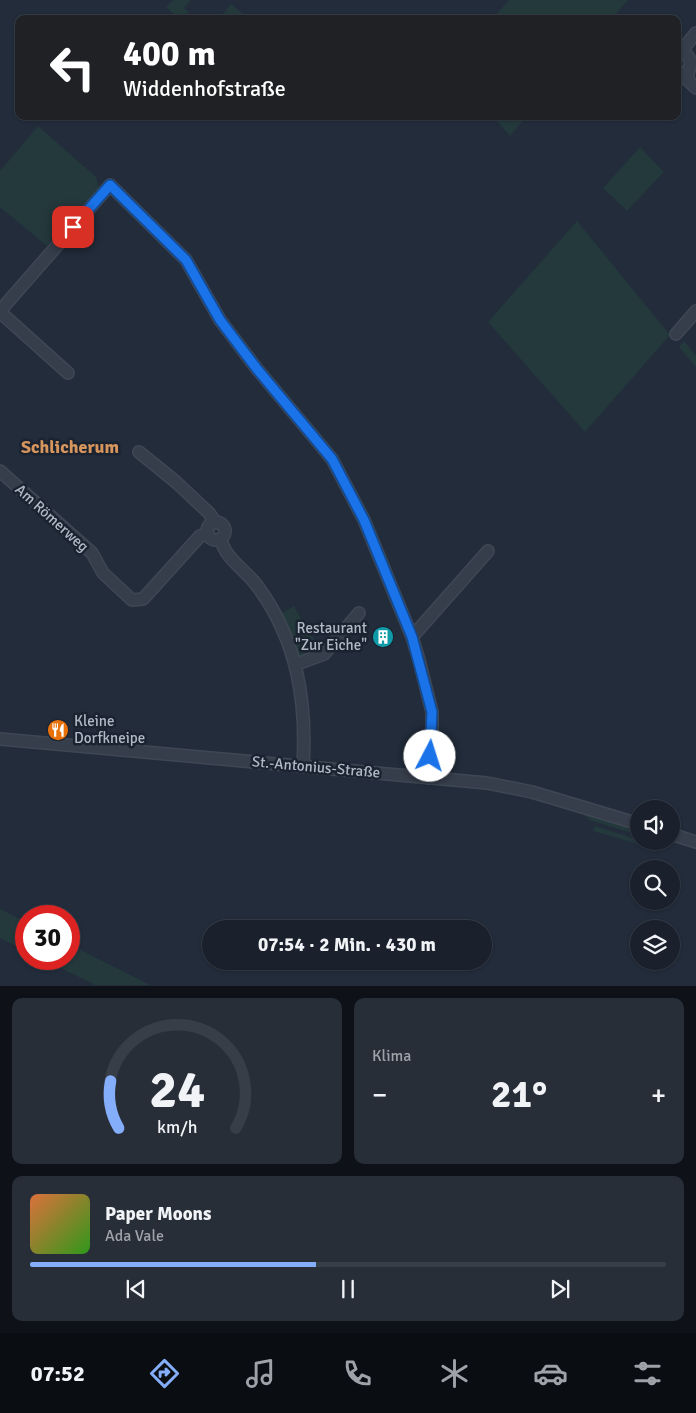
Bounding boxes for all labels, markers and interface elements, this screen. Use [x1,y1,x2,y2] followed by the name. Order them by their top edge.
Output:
[123,32,216,75] text: 400 m
[40,35,105,100] icon: left
[123,75,286,102] text: Widdenhofstraße
[52,206,94,248] pin
[59,213,87,241] icon: arrive
[21,436,119,458] district label: Schlicherum
[12,480,92,556] street label: Am Römerweg
[295,619,367,654] place label: Restaurant "Zur Eiche"
[371,625,395,649] building icon: Restaurant "Zur Eiche"
[74,712,145,747] place label: Kleine Dorfkneipe
[46,718,70,742] restaurant icon: Kleine Dorfkneipe
[403,729,455,781] position arrow
[251,752,381,782] street label: St.-Antonius-Straße
[630,800,680,970] map controls
[630,800,680,850] button: sound
[630,860,680,910] button: search
[15,905,80,970] speed limit sign: 30
[630,920,680,970] button: layers
[258,933,436,957] text: 07:54 · 2 Min. · 430 m
[372,1046,411,1066] text: Klima
[149,1058,205,1122] text: 24
[491,1071,547,1118] text: 21°
[372,1078,387,1112] text: −
[651,1078,666,1112] text: +
[157,1116,197,1138] text: km/h
[105,1202,211,1226] text: Paper Moons
[105,1226,164,1246] text: Ada Vale
[122,1275,150,1303] icon: previous
[334,1275,362,1303] icon: pause
[546,1275,574,1303] icon: next
[147,1356,182,1391] icon: directions
[243,1356,278,1391] icon: music
[340,1356,375,1391] icon: phone
[437,1356,472,1391] icon: climate
[533,1356,568,1391] icon: car
[630,1356,665,1391] icon: filters
[31,1360,85,1387] text: 07:52

